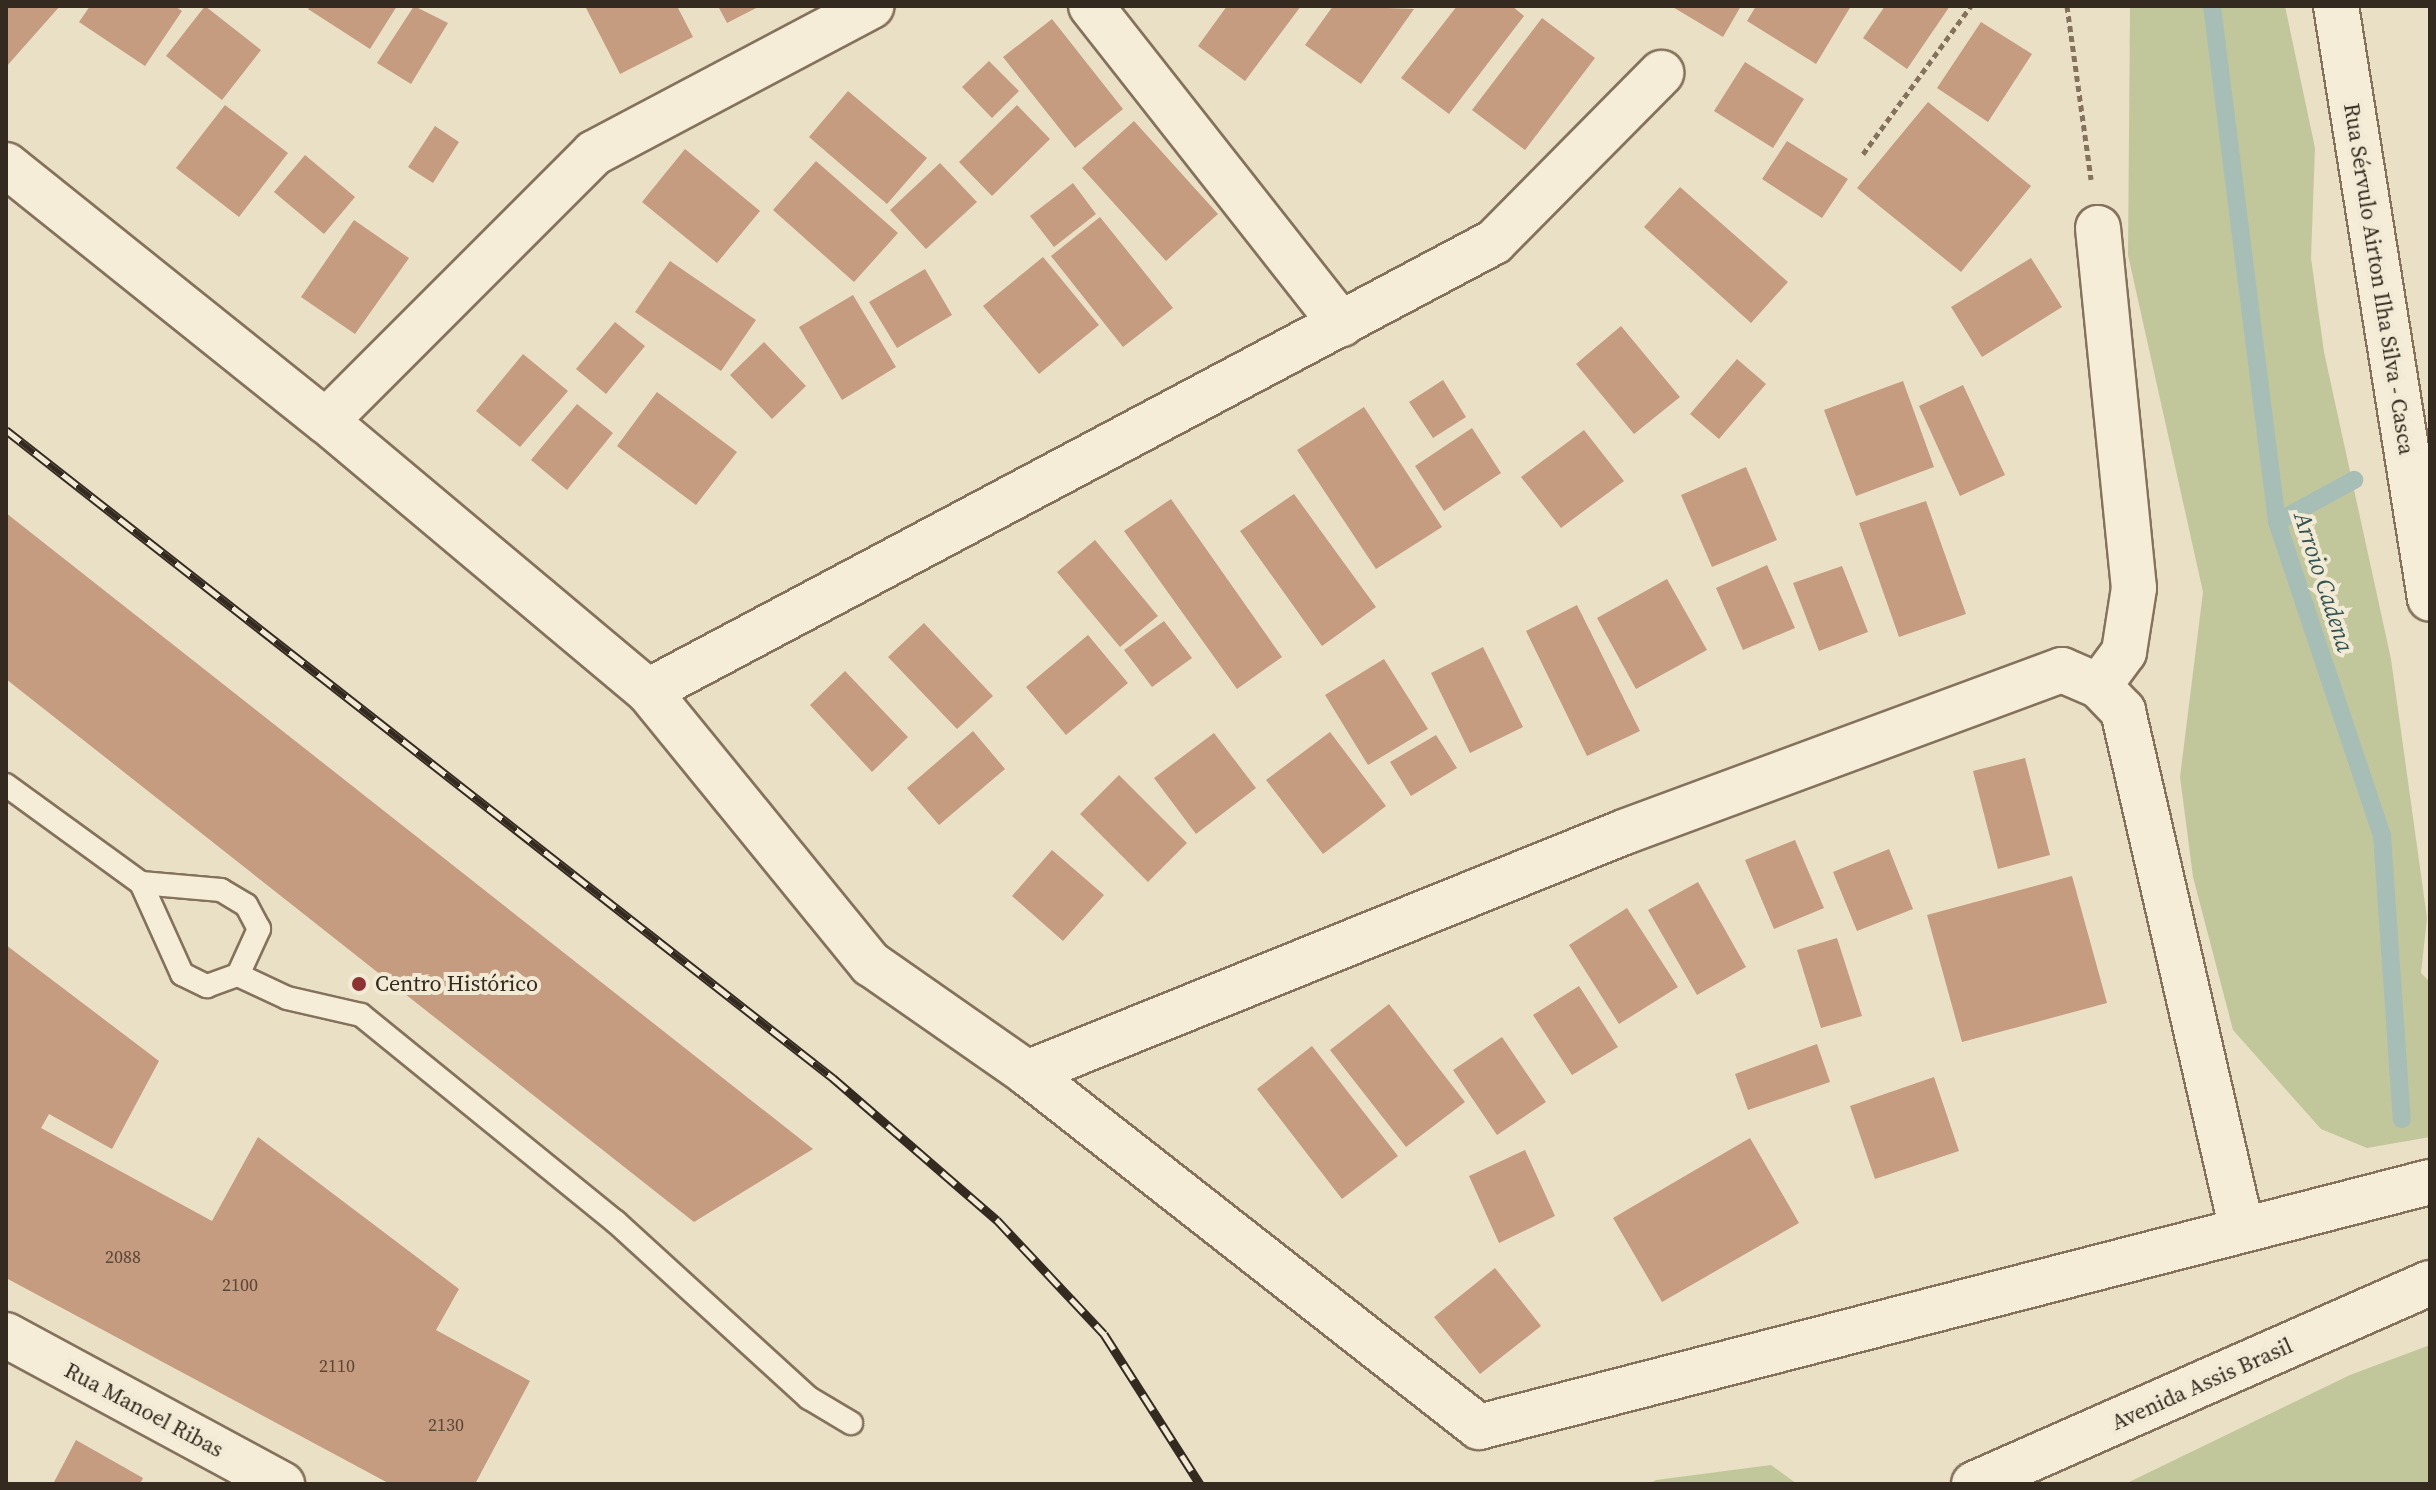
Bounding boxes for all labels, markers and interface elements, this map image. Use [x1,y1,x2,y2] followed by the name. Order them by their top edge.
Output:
[2338,101,2420,457] street label: Rua Sérvulo Airton Ilha Silva - Casca
[2288,508,2360,656] water label: Arroio Cadena
[375,971,538,997] place label: Centro Histórico
[350,975,368,993] marker: Centro Histórico
[105,1246,141,1268] house number: 2088
[222,1274,258,1296] house number: 2100
[2107,1332,2297,1436] street label: Avenida Assis Brasil
[319,1355,355,1377] house number: 2110
[60,1357,228,1463] street label: Rua Manoel Ribas
[428,1414,464,1436] house number: 2130

